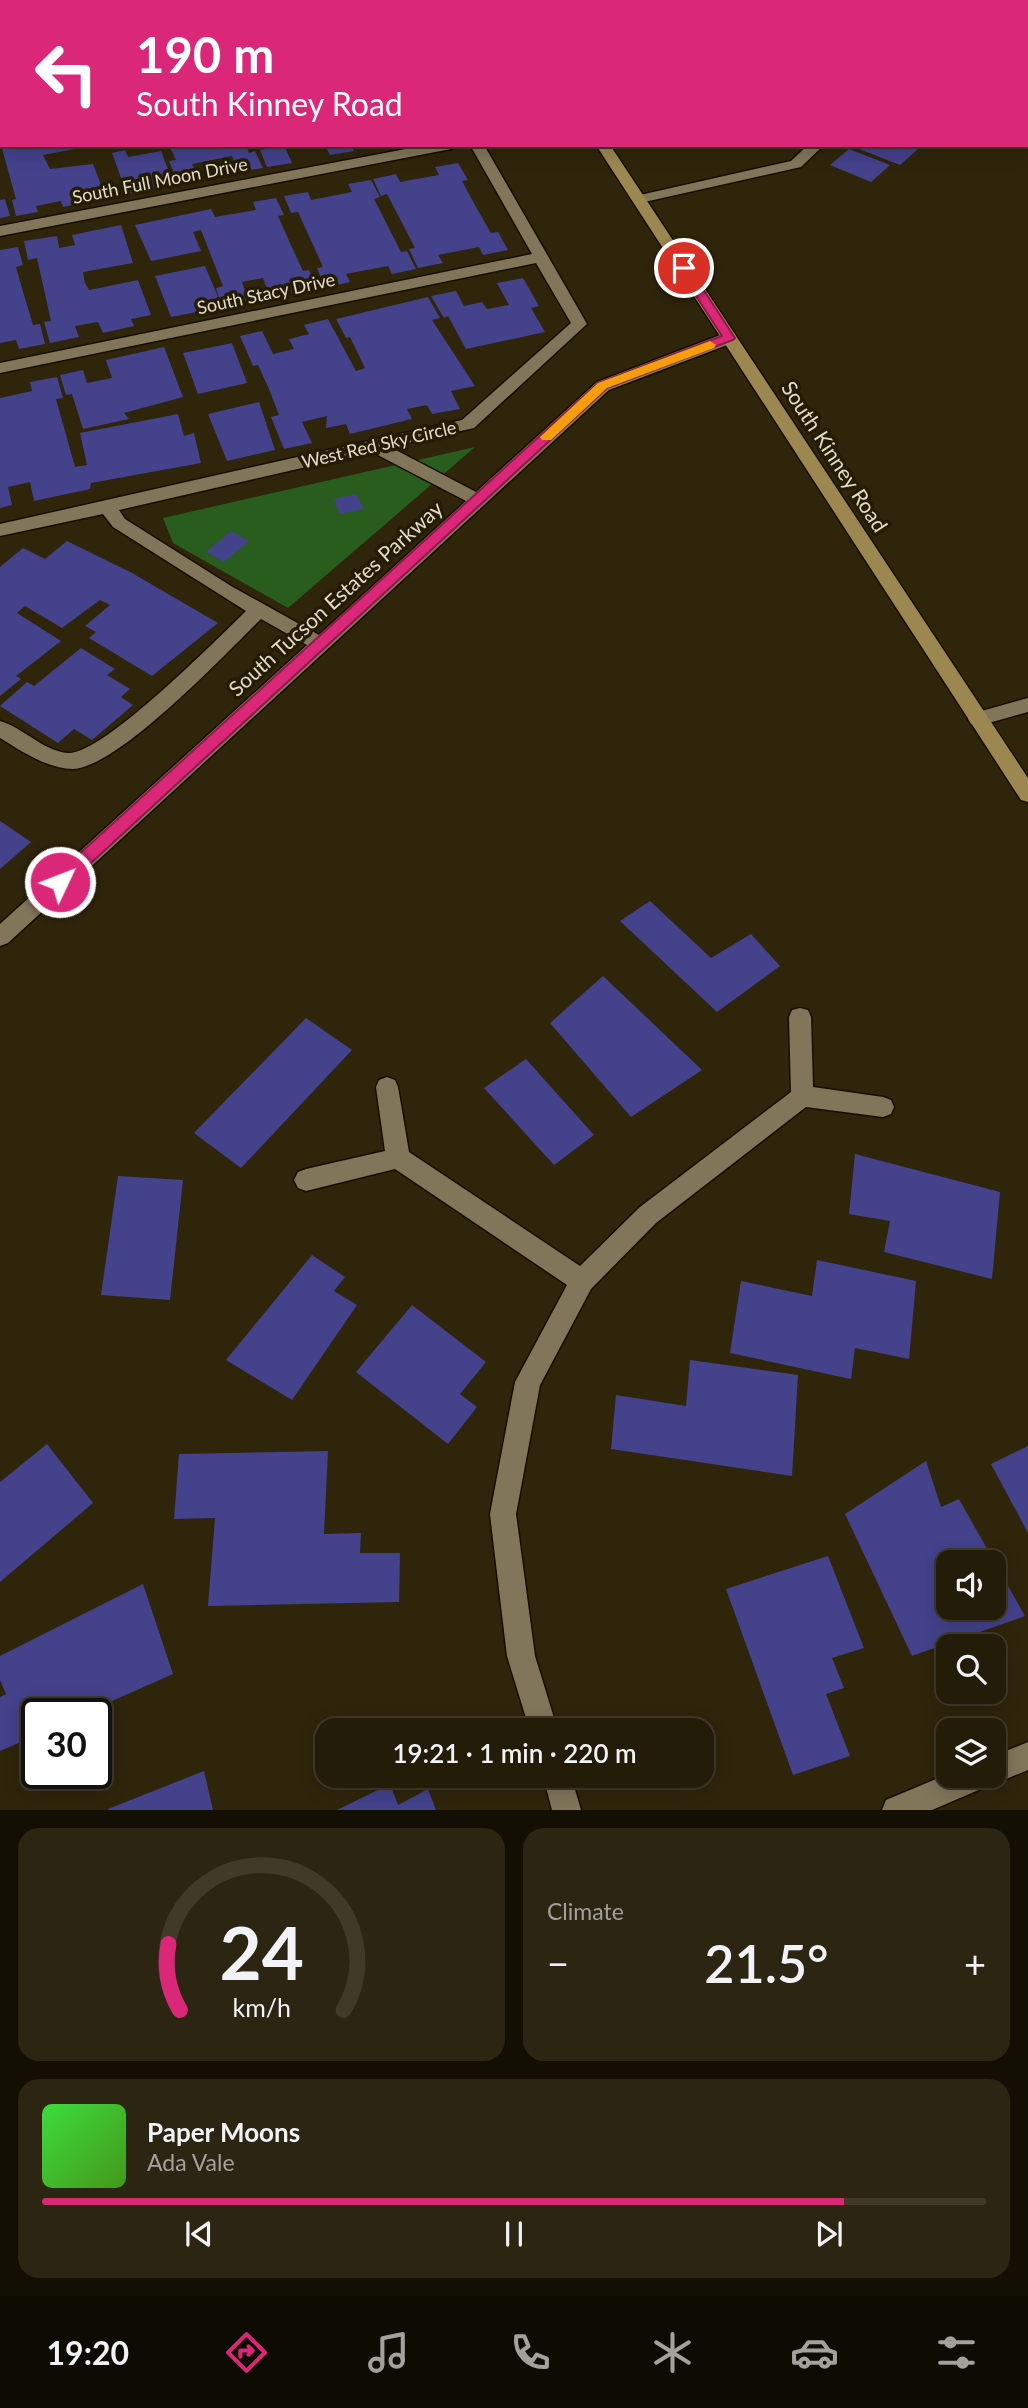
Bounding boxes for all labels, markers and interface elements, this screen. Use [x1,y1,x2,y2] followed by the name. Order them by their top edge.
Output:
[136,25,274,83] text: 190 m
[21,28,112,119] icon: left
[136,84,403,123] text: South Kinney Road
[70,152,249,208] street label: South Full Moon Drive
[654,238,714,298] pin
[665,249,703,287] icon: arrive
[195,268,337,318] street label: South Stacy Drive
[777,376,893,536] street label: South Kinney Road
[299,416,458,473] street label: West Red Sky Circle
[223,495,447,701] street label: South Tucson Estates Parkway
[23,845,97,919] position arrow
[936,1550,1006,1788] map controls
[936,1550,1006,1620] button: sound
[936,1634,1006,1704] button: search
[21,1698,112,1789] speed limit sign: 30
[936,1718,1006,1788] button: layers
[392,1737,637,1769] text: 19:21 · 1 min · 220 m
[547,1897,624,1925] text: Climate
[219,1909,304,1997] text: 24
[704,1932,829,1994] text: 21.5°
[547,1940,569,1986] text: −
[964,1940,986,1986] text: +
[232,1992,291,2022] text: km/h
[147,2116,300,2148] text: Paper Moons
[147,2148,235,2176] text: Ada Vale
[180,2215,218,2253] icon: previous
[495,2215,533,2253] icon: pause
[810,2215,848,2253] icon: next
[222,2328,271,2377] icon: directions
[364,2328,413,2377] icon: music
[506,2328,555,2377] icon: phone
[648,2328,697,2377] icon: climate
[790,2328,839,2377] icon: car
[932,2328,981,2377] icon: filters
[47,2333,129,2372] text: 19:20

